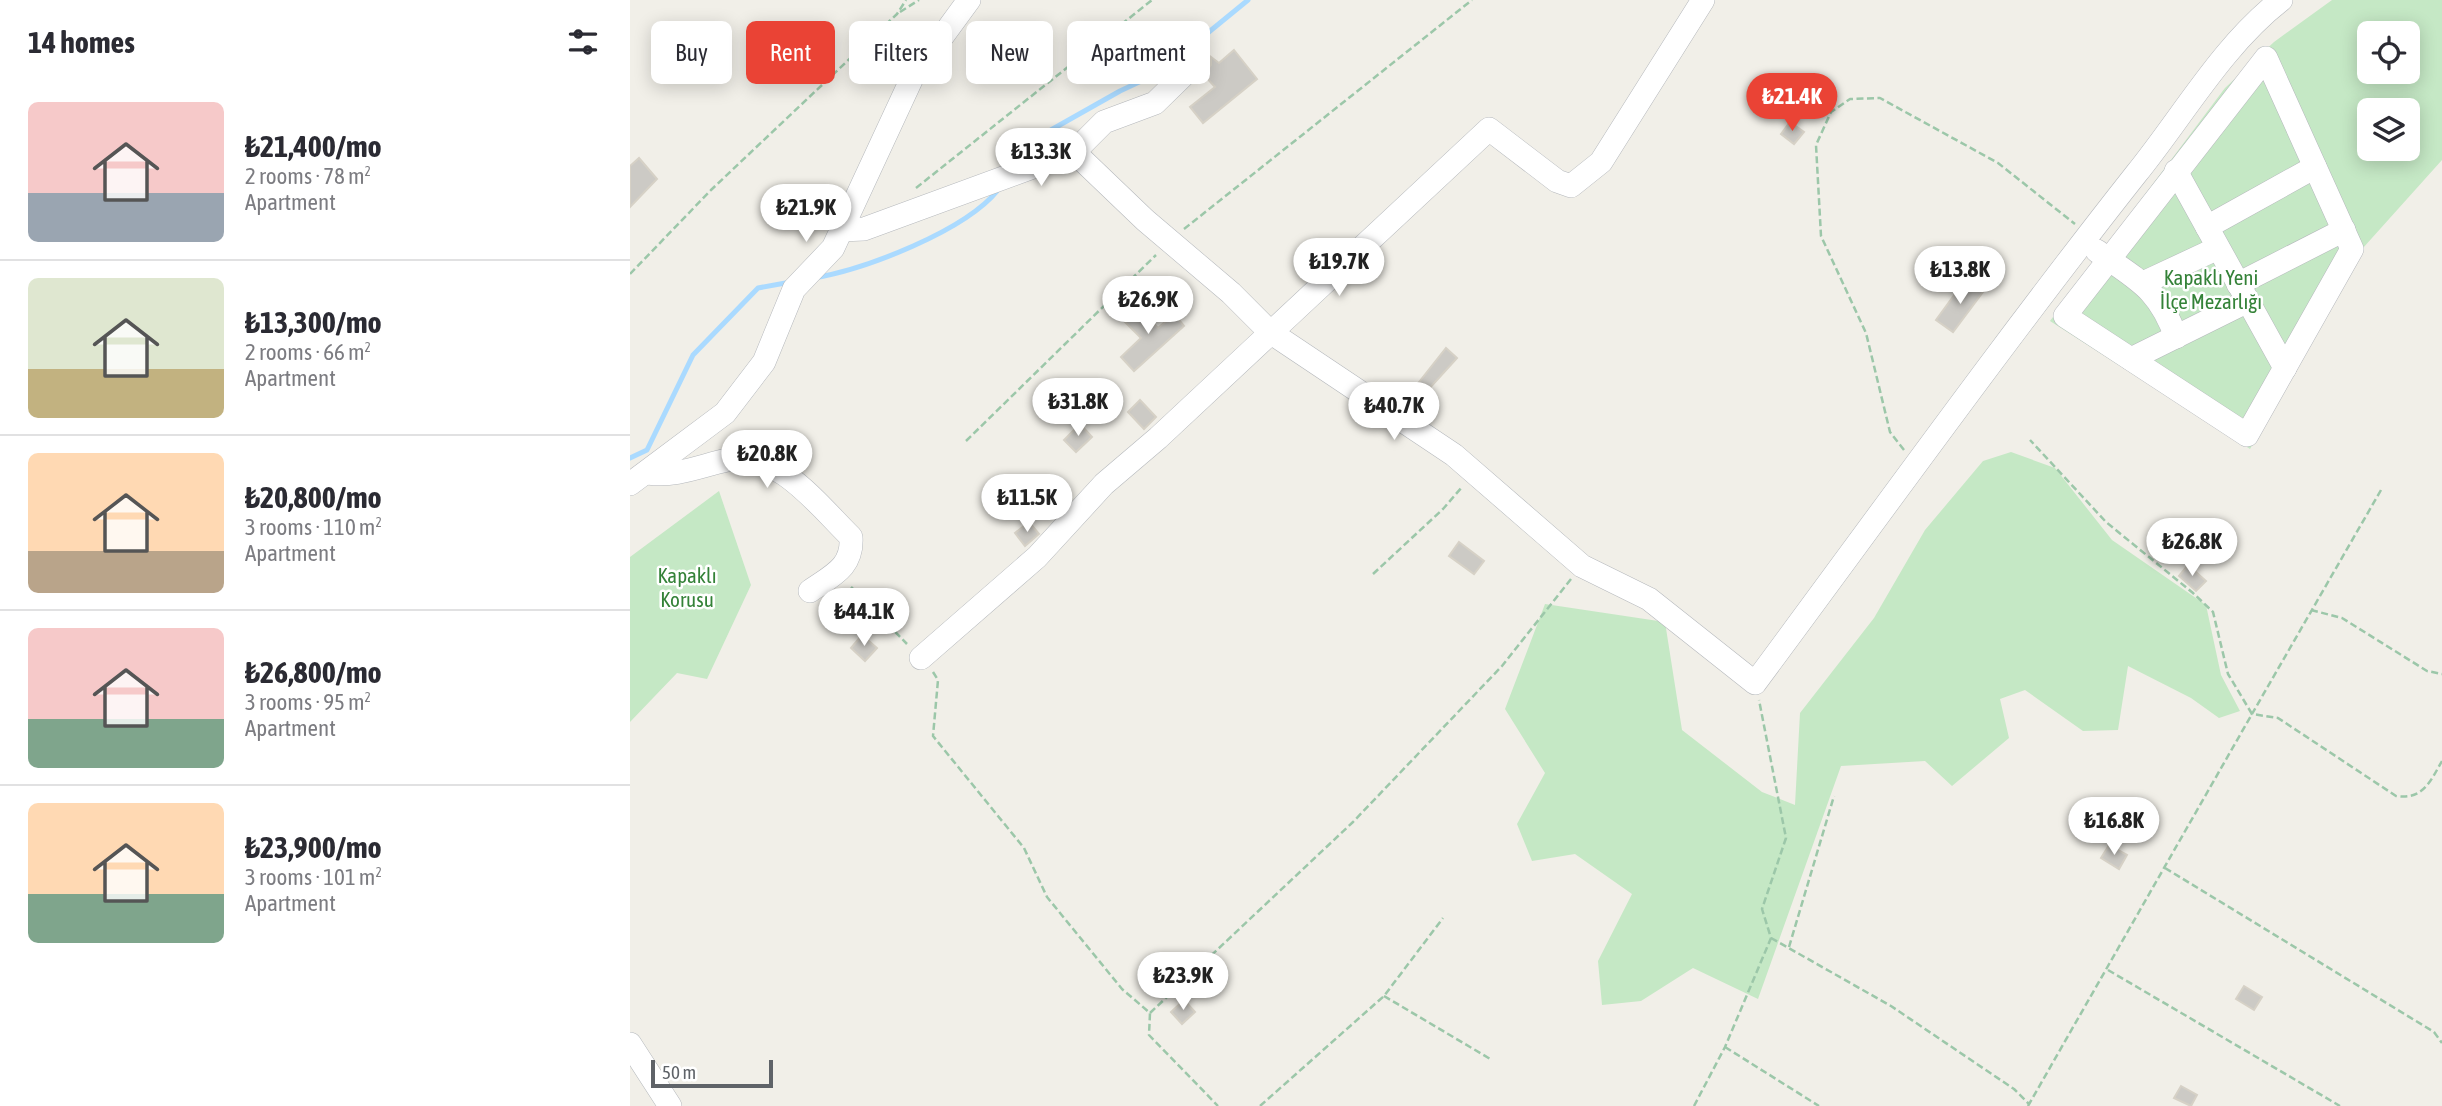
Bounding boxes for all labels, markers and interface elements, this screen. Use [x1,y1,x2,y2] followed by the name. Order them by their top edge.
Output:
[651,21,732,84] chip: Buy
[746,21,835,84] chip: Rent
[849,21,952,84] chip: Filters
[966,21,1053,84] chip: New
[1067,21,1210,84] chip: Apartment
[2357,21,2420,161] map controls
[2357,21,2420,84] button: locate
[564,23,602,61] icon: filters
[28,25,135,59] text: 14 homes
[1735,74,1849,133] pin: ₺21.4K
[1762,83,1822,109] text: ₺21.4K
[2357,98,2420,161] button: layers
[984,128,1098,188] pin: ₺13.3K
[245,129,382,163] text: ₺21,400/mo
[84,130,168,214] icon: home
[1011,138,1071,164] text: ₺13.3K
[245,163,371,189] text: 2 rooms · 78 m²
[749,184,863,244] pin: ₺21.9K
[245,189,336,215] text: Apartment
[776,194,836,220] text: ₺21.9K
[1282,238,1396,298] pin: ₺19.7K
[1903,246,2017,306] pin: ₺13.8K
[1309,248,1369,274] text: ₺19.7K
[1930,256,1990,282] text: ₺13.8K
[2160,265,2262,313] park label: Kapaklı Yeni İlçe Mezarlığı
[1091,276,1205,336] pin: ₺26.9K
[1118,286,1178,312] text: ₺26.9K
[245,305,382,339] text: ₺13,300/mo
[84,306,168,390] icon: home
[245,339,371,365] text: 2 rooms · 66 m²
[245,365,336,391] text: Apartment
[1021,378,1135,438] pin: ₺31.8K
[1337,382,1451,442] pin: ₺40.7K
[1048,388,1108,414] text: ₺31.8K
[1364,392,1424,418] text: ₺40.7K
[710,430,824,490] pin: ₺20.8K
[737,440,797,466] text: ₺20.8K
[970,475,1084,534] pin: ₺11.5K
[245,480,382,514] text: ₺20,800/mo
[84,481,168,565] icon: home
[997,484,1057,510] text: ₺11.5K
[245,514,382,540] text: 3 rooms · 110 m²
[2135,518,2249,578] pin: ₺26.8K
[2162,528,2222,554] text: ₺26.8K
[245,540,336,566] text: Apartment
[658,563,717,611] park label: Kapaklı Korusu
[807,588,921,648] pin: ₺44.1K
[834,598,894,624] text: ₺44.1K
[245,655,382,689] text: ₺26,800/mo
[84,656,168,740] icon: home
[245,689,371,715] text: 3 rooms · 95 m²
[245,715,336,741] text: Apartment
[2057,798,2171,857] pin: ₺16.8K
[2084,807,2144,833] text: ₺16.8K
[245,830,382,864] text: ₺23,900/mo
[84,831,168,915] icon: home
[245,864,382,890] text: 3 rooms · 101 m²
[245,890,336,916] text: Apartment
[1126,953,1240,1012] pin: ₺23.9K
[1153,962,1213,988] text: ₺23.9K
[651,1057,774,1089] scale bar
[662,1061,696,1083] text: 50 m

